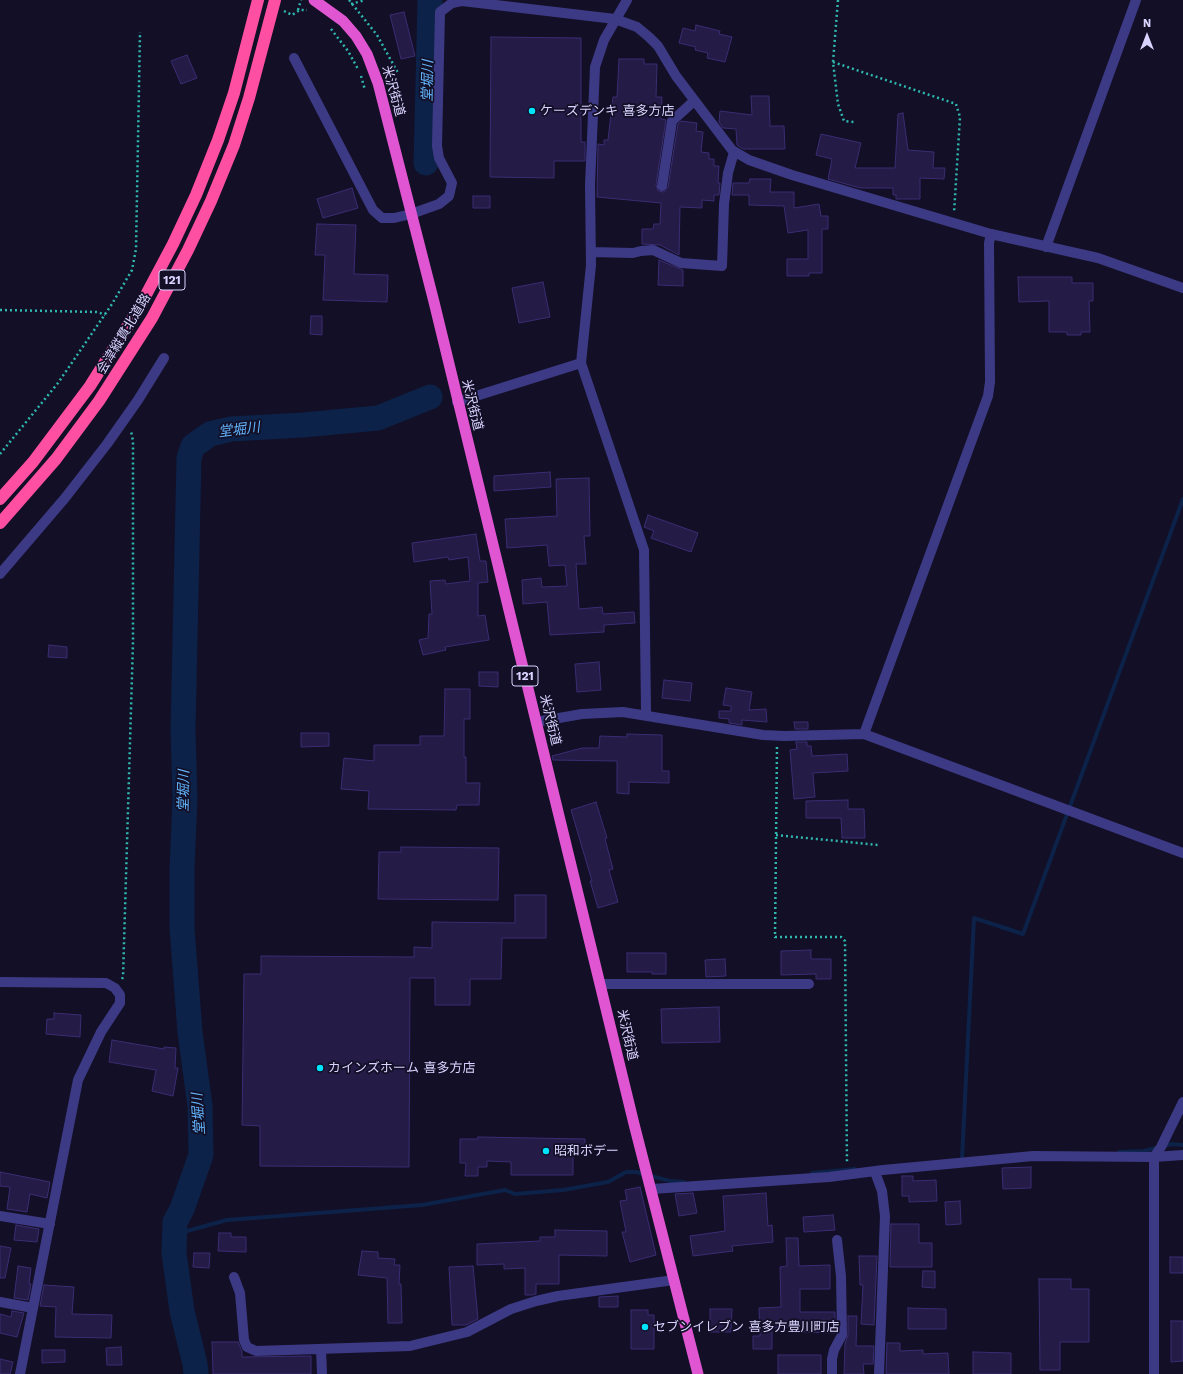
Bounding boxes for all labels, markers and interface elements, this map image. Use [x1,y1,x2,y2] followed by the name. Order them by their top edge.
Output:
[1127,16,1167,56] north arrow
[1143,17,1151,30] text: N
[419,60,437,102] water label: 堂堀川
[378,64,408,118] street label: 米沢街道
[540,103,674,119] place label: ケーズデンキ 喜多方店
[527,106,537,116] marker: ケーズデンキ 喜多方店
[159,270,185,290] road number: 121
[94,291,154,377] street label: 会津縦貫北道路
[458,378,486,432] street label: 米沢街道
[217,419,261,441] water label: 堂堀川
[512,666,538,686] road number: 121
[536,693,564,747] street label: 米沢街道
[175,770,193,812] water label: 堂堀川
[614,1008,640,1062] street label: 米沢街道
[328,1060,475,1076] place label: カインズホーム 喜多方店
[315,1063,325,1073] marker: カインズホーム 喜多方店
[189,1092,209,1136] water label: 堂堀川
[554,1143,619,1159] place label: 昭和ボデー
[541,1146,551,1156] marker: 昭和ボデー
[653,1319,839,1335] place label: セブンイレブン 喜多方豊川町店
[640,1322,650,1332] marker: セブンイレブン 喜多方豊川町店

